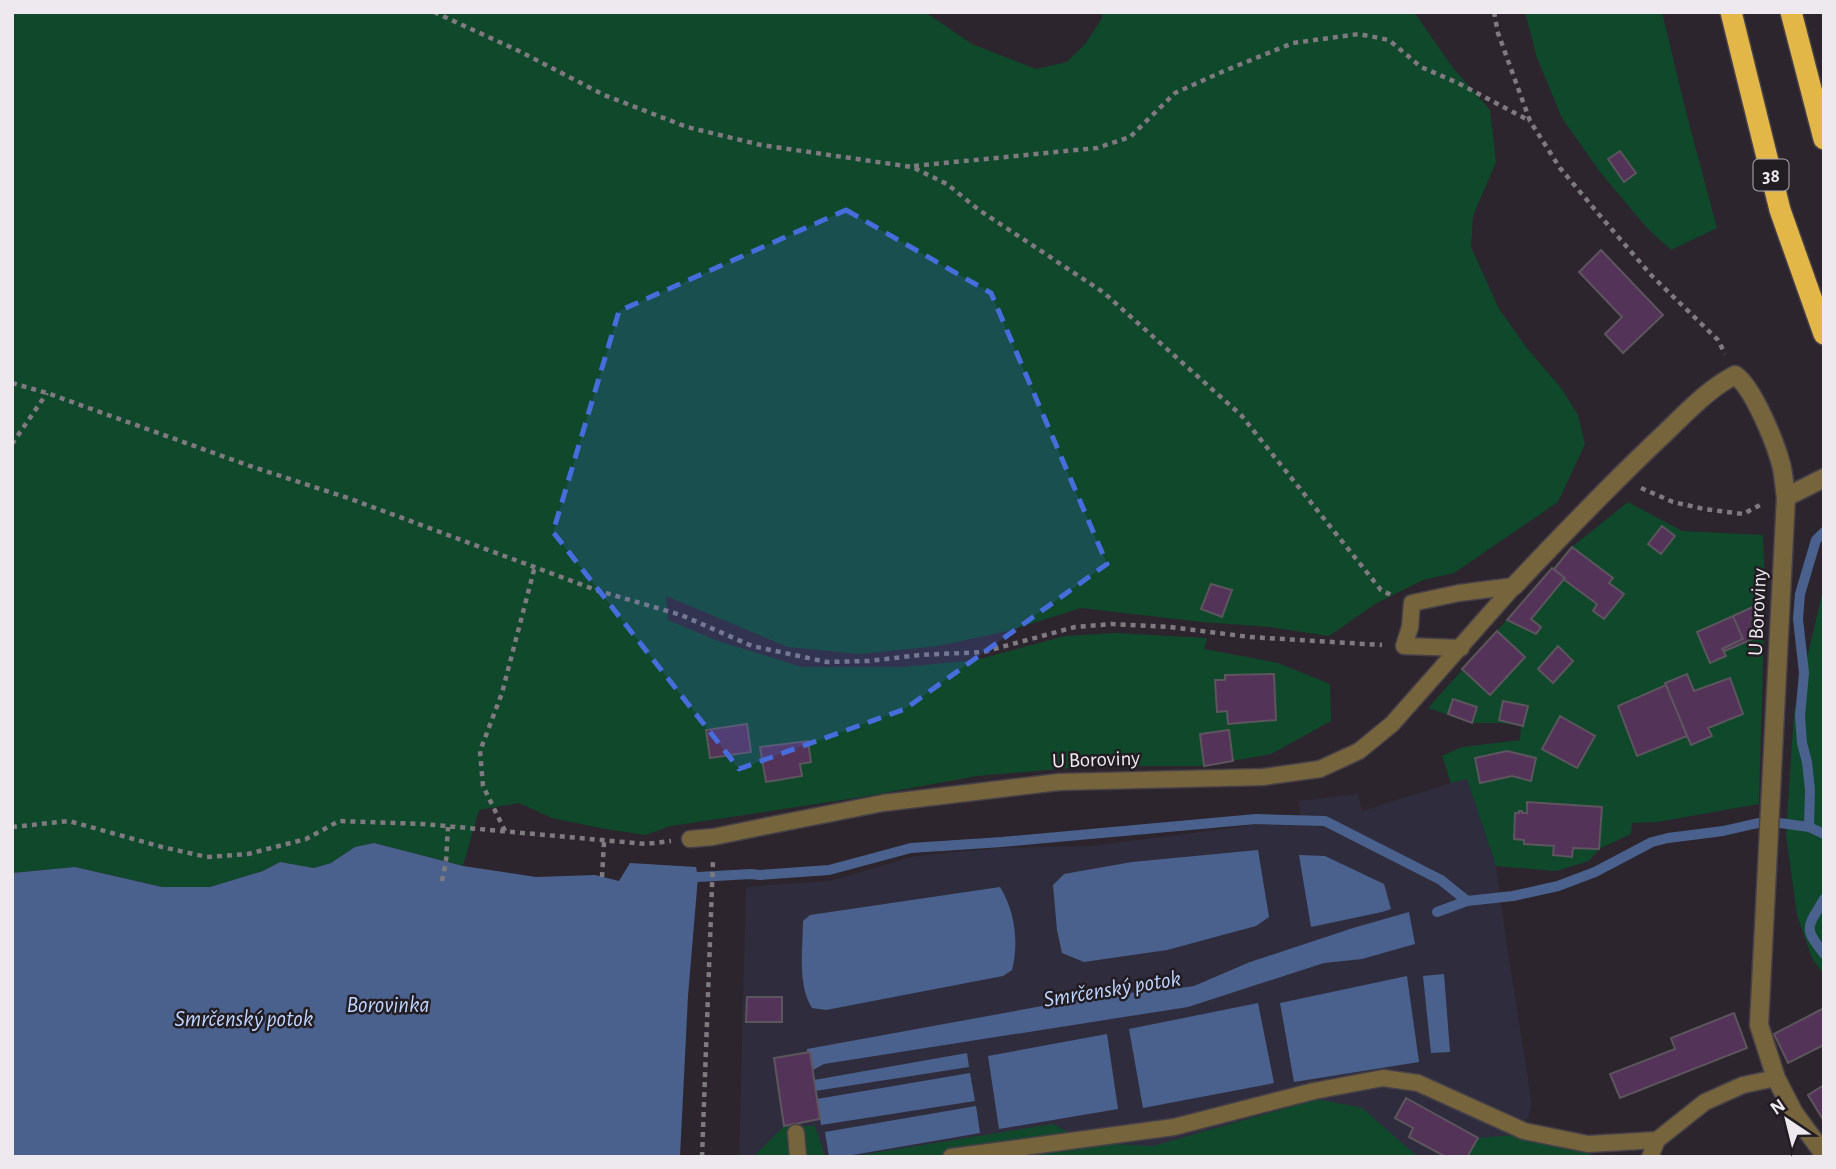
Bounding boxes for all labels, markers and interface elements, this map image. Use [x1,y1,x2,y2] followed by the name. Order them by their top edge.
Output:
[1754,160,1788,190] road number: 38
[1745,568,1770,656] street label: U Boroviny
[1052,747,1140,772] street label: U Boroviny
[1042,967,1183,1012] water label: Smrčenský potok
[346,994,430,1017] water label: Borovinka
[175,1008,314,1031] water label: Smrčenský potok
[1752,1085,1822,1155] north arrow
[1767,1096,1789,1119] text: N

